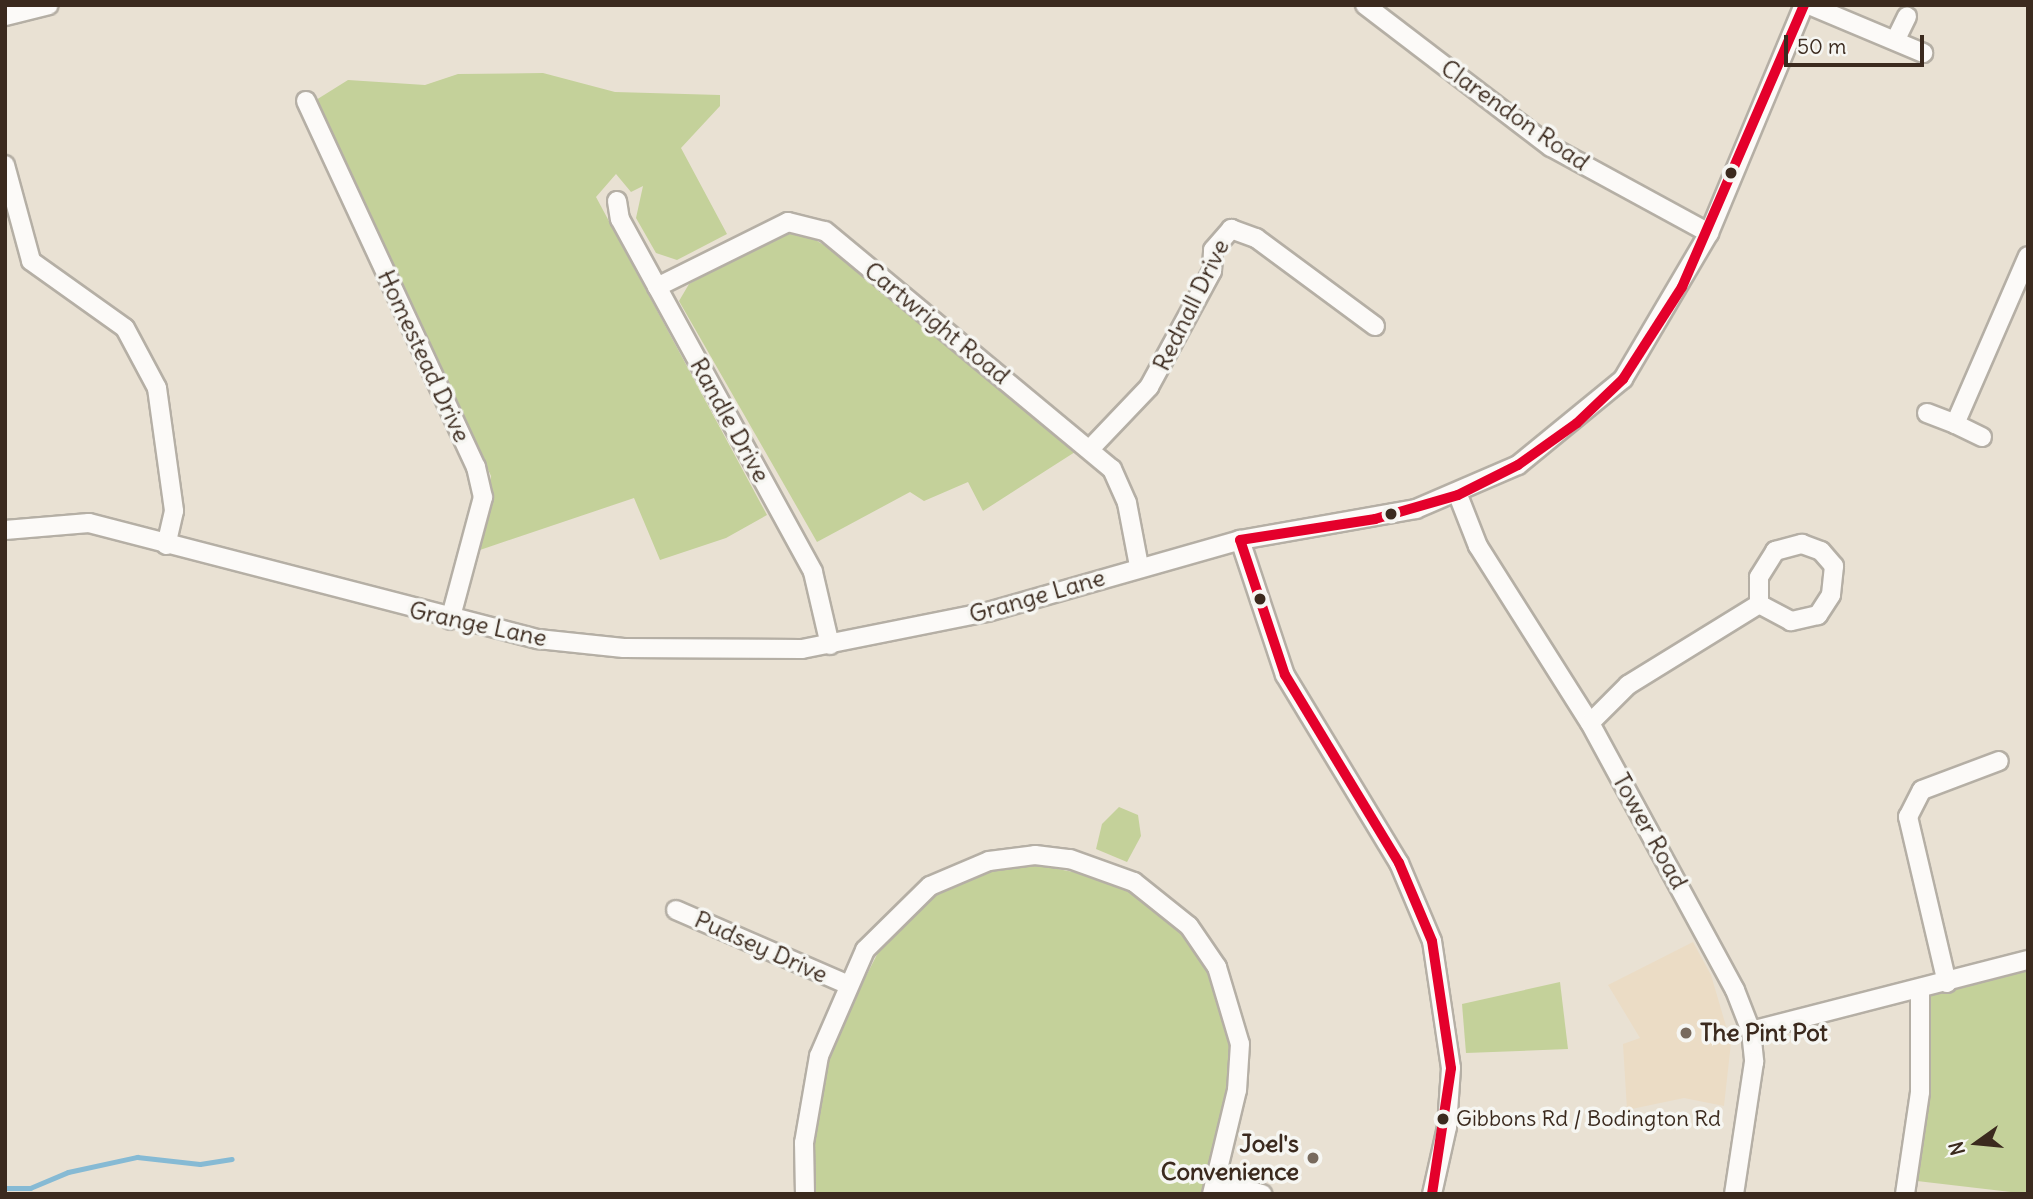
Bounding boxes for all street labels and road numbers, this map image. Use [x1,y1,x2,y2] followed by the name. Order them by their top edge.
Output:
[1435,53,1595,177] street label: Clarendon Road
[1147,235,1235,375] street label: Rednall Drive
[859,256,1015,390] street label: Cartwright Road
[372,265,476,447] street label: Homestead Drive
[684,353,776,487] street label: Randle Drive
[966,563,1108,629] street label: Grange Lane
[407,595,549,653] street label: Grange Lane
[1606,768,1694,894] street label: Tower Road
[690,905,832,989] street label: Pudsey Drive

